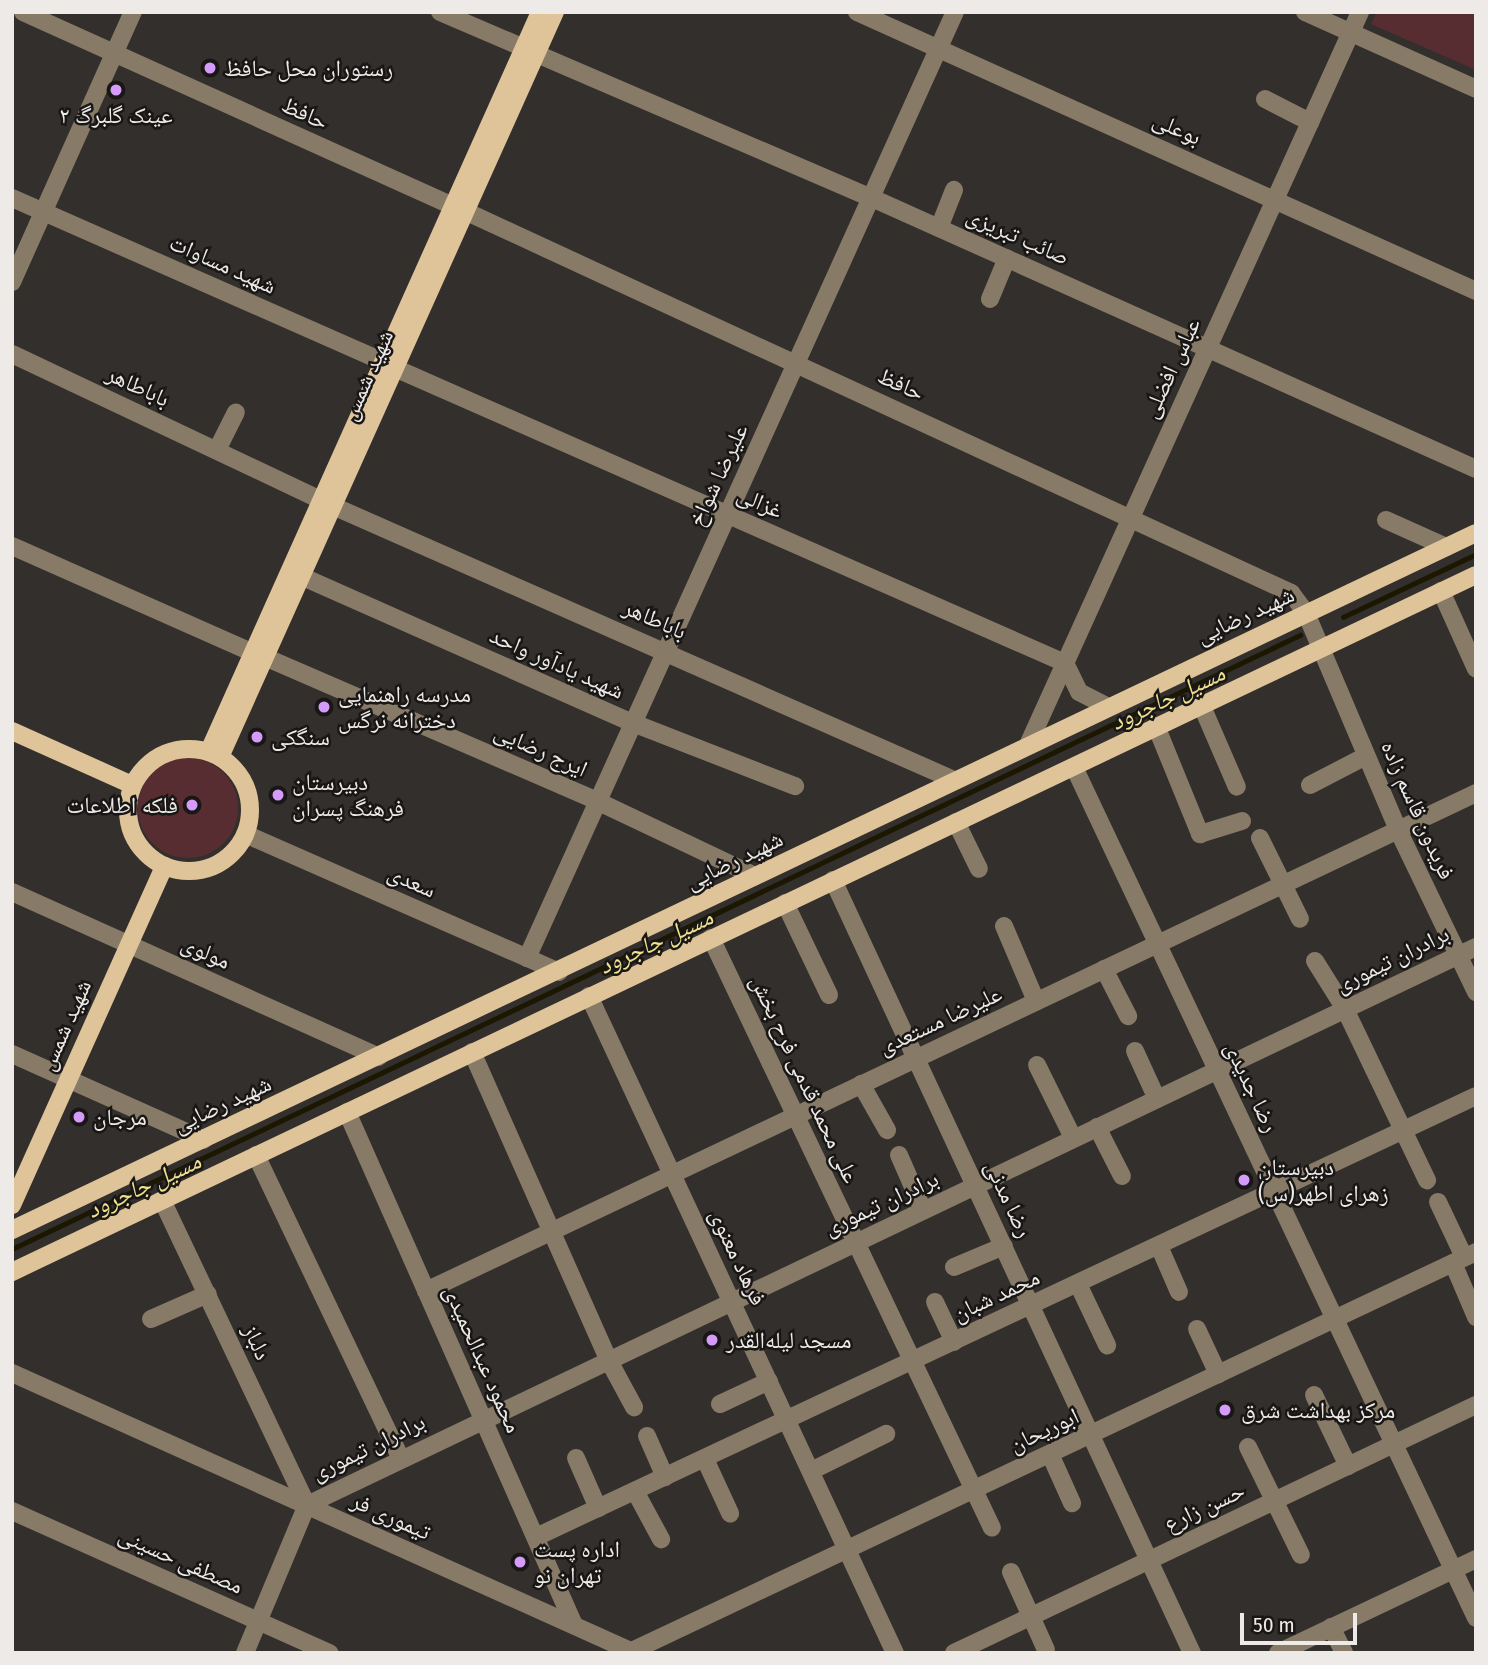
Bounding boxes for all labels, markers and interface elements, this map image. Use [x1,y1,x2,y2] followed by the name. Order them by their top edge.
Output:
[224,54,393,82] place label: رستوران محل حافظ
[202,60,218,76] marker: رستوران محل حافظ
[108,82,124,98] marker: عینک گلبرگ ۲
[277,91,333,135] street label: حافظ
[59,101,173,129] place label: عینک گلبرگ ۲
[1148,105,1206,151] street label: بوعلی
[962,201,1074,271] street label: صائب تبریزی
[165,228,281,300] street label: شهید مساوات
[1136,314,1206,422] street label: عباس افضلی
[335,325,399,425] street label: شهید شمس
[102,359,174,413] street label: باباطاهر
[873,362,929,406] street label: حافظ
[682,419,754,531] street label: علیرضا شواخ
[733,480,787,524] street label: غزالی
[1192,580,1298,650] street label: شهید رضایی
[619,593,691,645] street label: باباطاهر
[486,621,628,705] street label: شهید یادآور واحد
[1106,659,1230,737] water label: مسیل جاجرود
[338,680,471,734] place label: مدرسه راهنمایی دخترانه نرگس
[316,699,332,715] marker: مدرسه راهنمایی دخترانه نرگس
[490,717,592,783] street label: ایرج رضایی
[271,723,330,751] place label: سنگکی
[249,729,265,745] marker: سنگکی
[1375,736,1461,884] street label: فریدون قاسم زاده
[292,768,404,822] place label: دبیرستان فرهنگ پسران
[270,787,286,803] marker: دبیرستان فرهنگ پسران
[66,791,178,819] place label: فلکه اطلاعات
[184,797,200,813] marker: فلکه اطلاعات
[681,825,787,895] street label: شهید رضایی
[384,858,440,904] street label: سعدی
[594,903,718,981] water label: مسیل جاجرود
[1331,920,1453,998] street label: برادران تیموری
[177,929,235,975] street label: مولوی
[745,971,865,1187] street label: علی محمد قدمی فرح بخش
[33,975,97,1075] street label: شهید شمس
[874,979,1006,1061] street label: علیرضا مستعدی
[1219,1037,1285,1137] street label: رضا جدیدی
[169,1069,275,1139] street label: شهید رضایی
[93,1103,147,1131] place label: مرجان
[71,1109,87,1125] marker: مرجان
[82,1147,206,1225] water label: مسیل جاجرود
[1258,1153,1389,1207] place label: دبیرستان زهرای اطهر(س)
[979,1156,1039,1242] street label: رضا مدنی
[819,1164,943,1242] street label: برادران تیموری
[1236,1172,1252,1188] marker: دبیرستان زهرای اطهر(س)
[704,1204,772,1310] street label: فرهاد معنوی
[948,1263,1044,1327] street label: محمد شبان
[438,1281,528,1437] street label: محمود عبدالحمیدی
[237,1320,277,1364] street label: دلباز
[726,1326,852,1354] place label: مسجد لیله‌القدر
[704,1332,720,1348] marker: مسجد لیله‌القدر
[1241,1396,1395,1424] place label: مرکز بهداشت شرق
[1215,1400,1235,1420] marker: مرکز بهداشت شرق
[1005,1402,1083,1458] street label: ابوریحان
[307,1408,429,1486] street label: برادران تیموری
[1159,1476,1249,1538] street label: حسن زارع
[347,1486,435,1546] street label: تیموری فر
[114,1520,248,1600] street label: مصطفی حسینی
[534,1535,620,1589] place label: اداره پست تهران نو
[512,1554,528,1570] marker: اداره پست تهران نو
[1243,1598,1360,1642] scale bar
[1253,1612,1295,1638] text: 50 m

